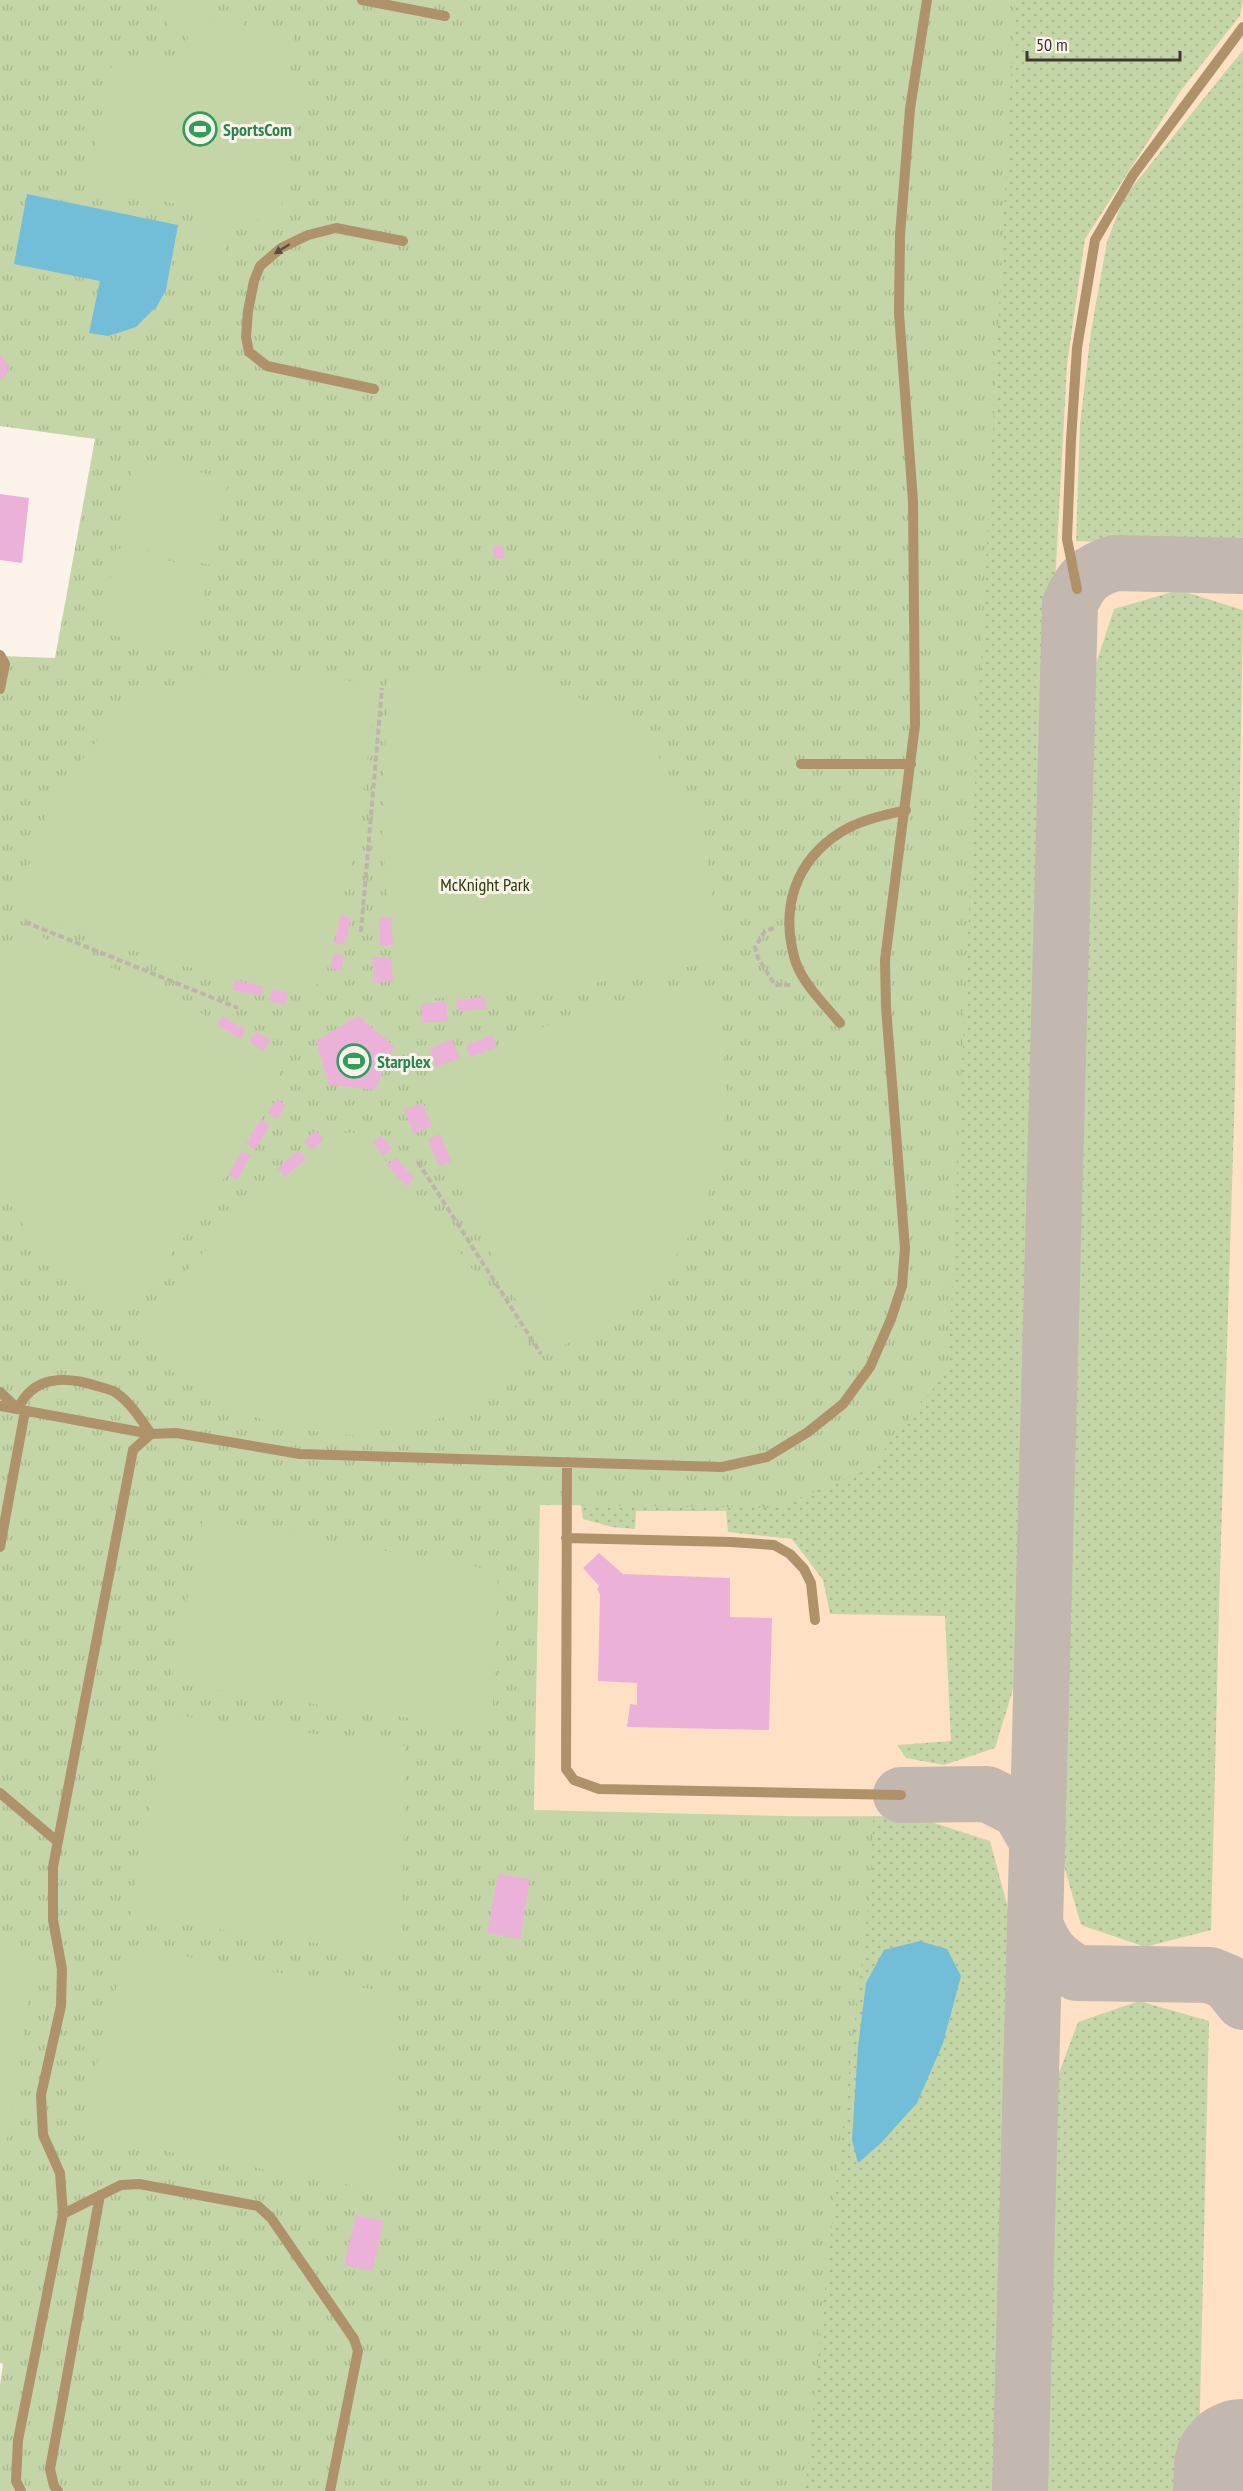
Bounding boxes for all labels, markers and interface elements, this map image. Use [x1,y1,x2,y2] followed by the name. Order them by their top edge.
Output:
[1027,24,1180,62] scale bar
[1036,33,1068,56] text: 50 m
[182,111,218,147] sports icon: SportsCom
[223,118,292,141] place label: SportsCom
[274,243,290,254] one-way arrow
[440,873,530,896] park label: McKnight Park
[336,1043,372,1079] sports icon: Starplex
[377,1050,431,1073] place label: Starplex

